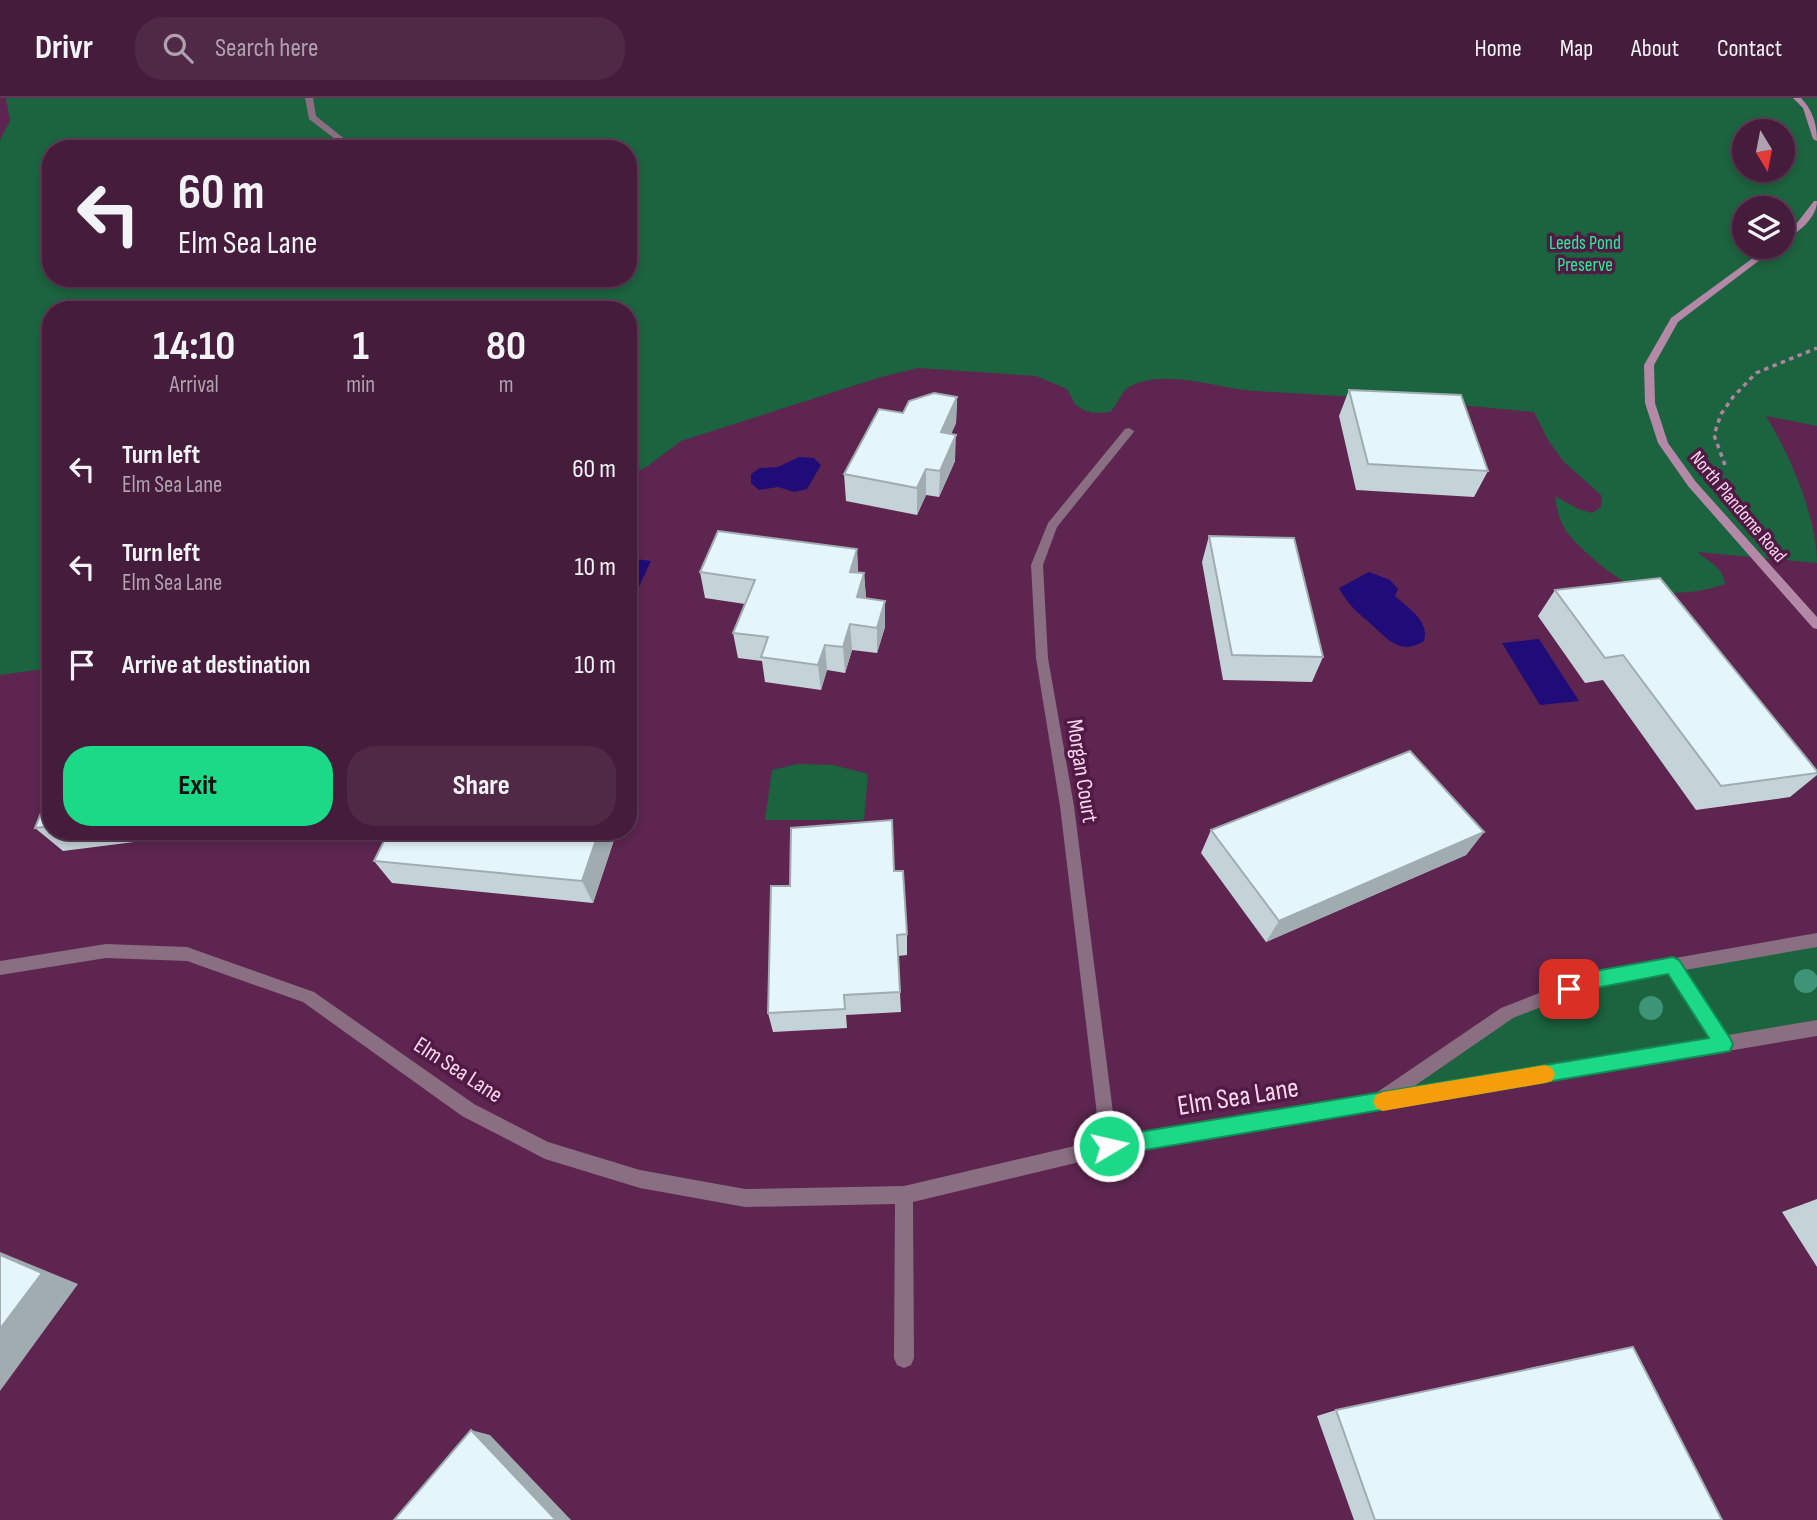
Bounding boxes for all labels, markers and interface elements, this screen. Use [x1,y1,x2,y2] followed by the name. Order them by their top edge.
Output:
[135,17,625,80] search box
[35,28,93,68] text: Drivr
[159,29,197,67] icon: search
[215,33,318,64] text: Search here
[1474,34,1522,63] text: Home
[1560,34,1593,63] text: Map
[1631,34,1679,63] text: About
[1717,34,1782,63] text: Contact
[1732,119,1796,182] north arrow
[1732,119,1795,259] map controls
[178,164,265,223] text: 60 m
[63,168,154,259] icon: left
[1732,196,1795,259] button: layers
[178,224,317,263] text: Elm Sea Lane
[1549,232,1621,277] park label: Leeds Pond Preserve
[153,321,235,372] text: 14:10
[352,321,369,372] text: 1
[486,321,526,372] text: 80
[169,371,219,399] text: Arrival
[346,371,375,399] text: min
[499,371,513,399] text: m
[122,440,200,471] text: Turn left
[1685,447,1791,567] street label: North Plandome Road
[63,450,101,488] icon: left
[572,454,616,485] text: 60 m
[122,471,222,499] text: Elm Sea Lane
[122,538,200,569] text: Turn left
[63,548,101,586] icon: left
[574,552,616,583] text: 10 m
[122,569,222,597] text: Elm Sea Lane
[63,646,101,684] icon: arrive
[122,650,310,681] text: Arrive at destination
[574,650,616,681] text: 10 m
[1060,717,1104,825] street label: Morgan Court
[63,746,333,826] button: Exit
[347,746,616,826] button: Share
[1539,959,1599,1019] pin
[1550,970,1588,1008] icon: arrive
[408,1031,508,1109] street label: Elm Sea Lane
[1175,1071,1301,1123] street label: Elm Sea Lane
[1072,1109,1146,1183] position arrow

